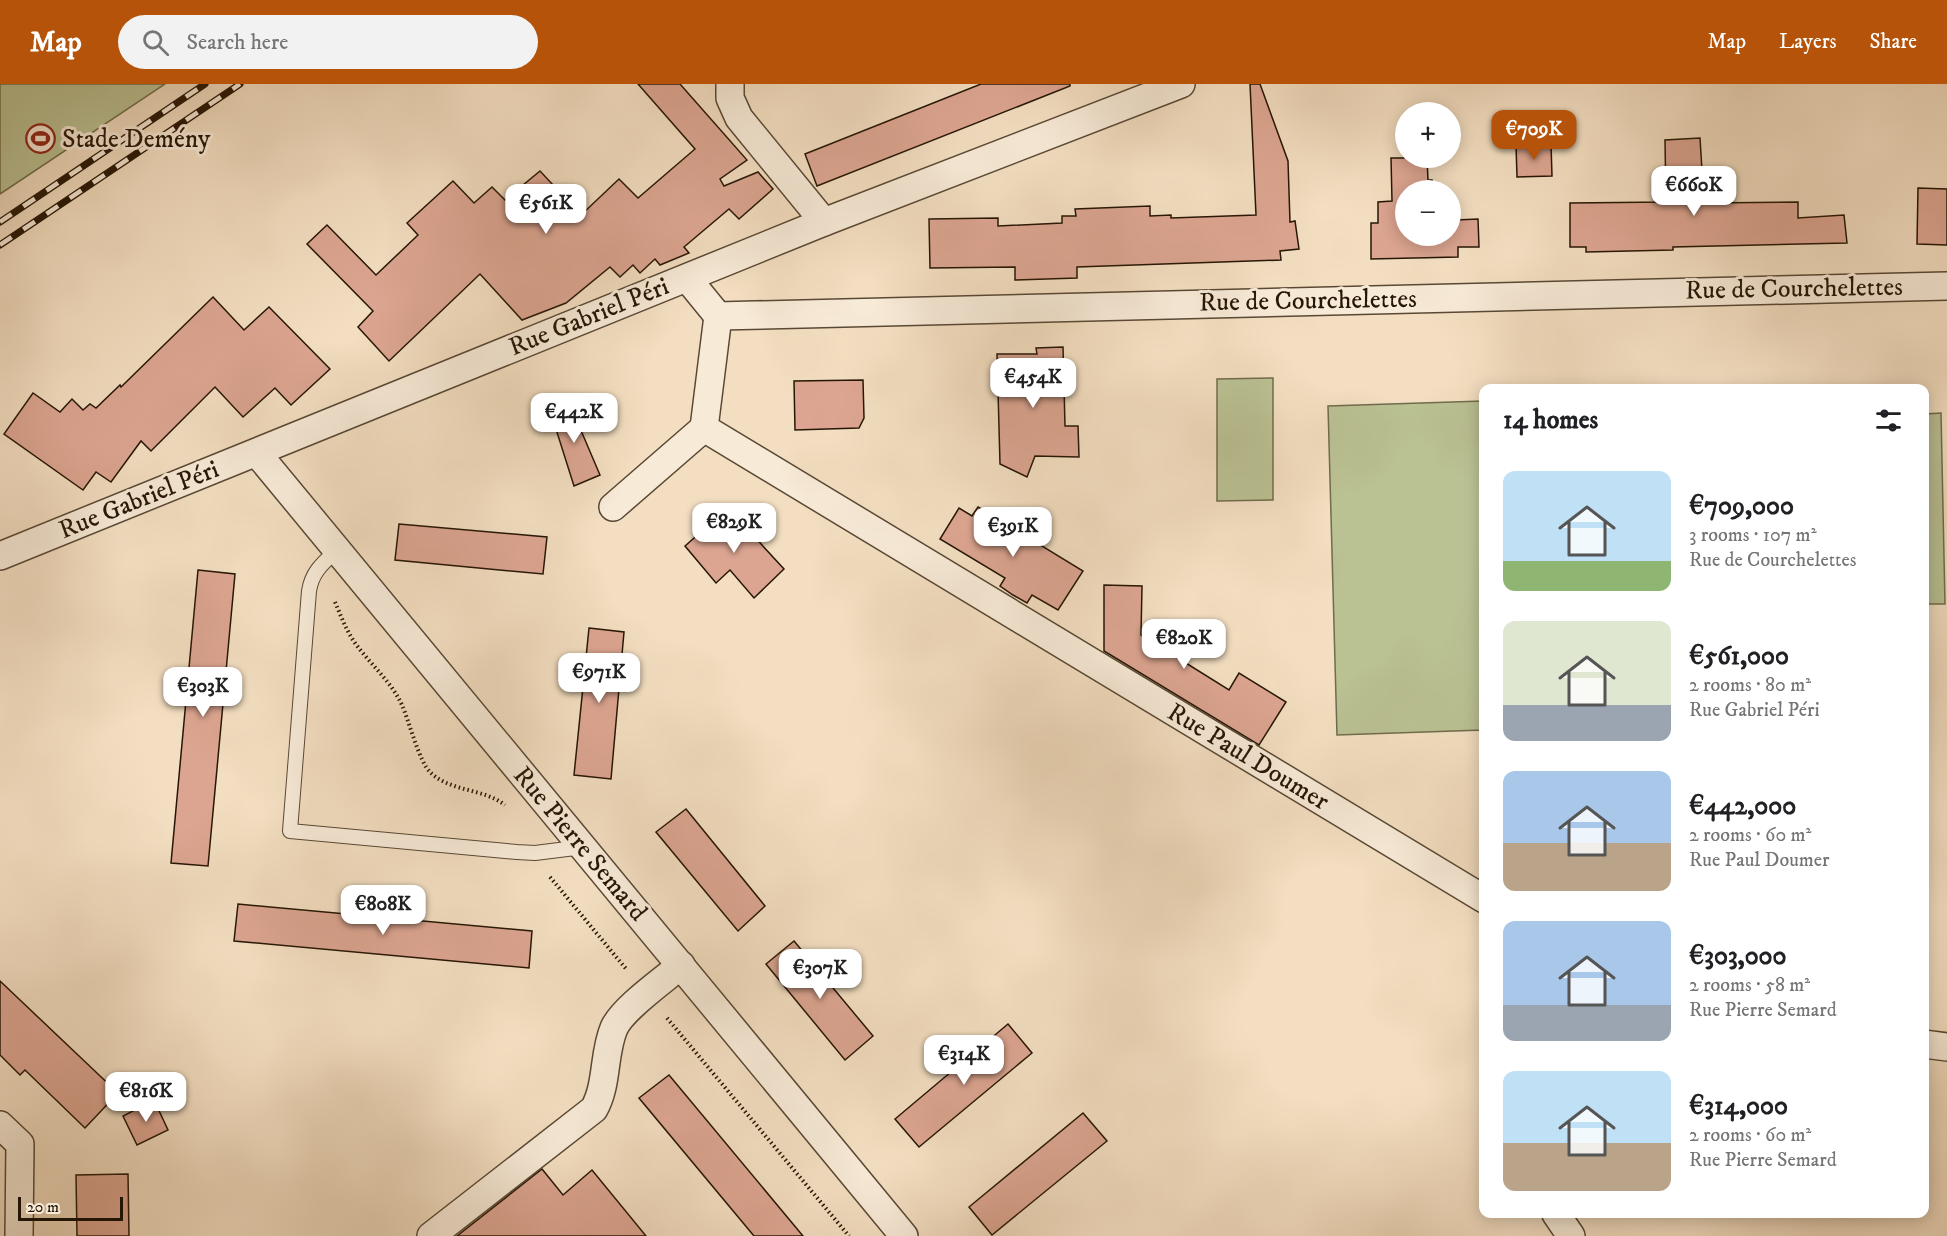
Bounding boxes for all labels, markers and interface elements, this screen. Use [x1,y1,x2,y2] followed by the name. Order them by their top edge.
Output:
[118,15,538,69] search box
[30,25,82,60] text: Map
[139,26,172,59] icon: search
[187,29,288,56] text: Search here
[1707,29,1746,55] text: Map
[1779,29,1837,55] text: Layers
[1870,29,1917,55] text: Share
[1395,102,1461,246] map controls
[1395,102,1461,168] button: +
[1492,110,1576,161] pin: €709K
[1505,117,1563,142] text: €709K
[25,123,57,155] sports icon: Stade Demény
[62,123,211,156] place label: Stade Demény
[1652,166,1736,217] pin: €660K
[1665,173,1723,198] text: €660K
[1395,180,1461,246] button: −
[504,184,588,235] pin: €561K
[519,191,573,216] text: €561K
[504,270,674,364] street label: Rue Gabriel Péri
[1685,271,1903,307] street label: Rue de Courchelettes
[1199,283,1417,319] street label: Rue de Courchelettes
[991,358,1075,409] pin: €454K
[1004,365,1062,390] text: €454K
[532,393,616,444] pin: €442K
[545,400,603,425] text: €442K
[1503,404,1598,437] text: 14 homes
[1872,404,1905,437] icon: filters
[54,453,224,547] street label: Rue Gabriel Péri
[1689,490,1794,523] text: €709,000
[1551,495,1623,567] icon: home
[692,503,776,554] pin: €829K
[971,507,1055,558] pin: €391K
[706,510,762,535] text: €829K
[988,514,1038,539] text: €391K
[1689,523,1817,548] text: 3 rooms · 107 m²
[1689,548,1856,573] text: Rue de Courchelettes
[1142,619,1226,670] pin: €820K
[1156,626,1212,651] text: €820K
[1689,640,1789,673] text: €561,000
[1551,645,1623,717] icon: home
[557,653,641,704] pin: €971K
[572,660,626,685] text: €971K
[161,667,245,718] pin: €303K
[1689,673,1811,698] text: 2 rooms · 80 m²
[177,674,229,699] text: €303K
[1161,696,1335,818] street label: Rue Paul Doumer
[1689,698,1820,723] text: Rue Gabriel Péri
[506,760,654,928] street label: Rue Pierre Semard
[1689,790,1796,823] text: €442,000
[1551,795,1623,867] icon: home
[1689,823,1811,848] text: 2 rooms · 60 m²
[1689,848,1830,873] text: Rue Paul Doumer
[341,885,425,936] pin: €808K
[355,892,411,917] text: €808K
[1689,940,1787,973] text: €303,000
[1551,945,1623,1017] icon: home
[778,949,862,1000] pin: €307K
[793,956,847,981] text: €307K
[1689,973,1810,998] text: 2 rooms · 58 m²
[1689,998,1837,1023] text: Rue Pierre Semard
[922,1035,1006,1086] pin: €314K
[938,1042,990,1067] text: €314K
[104,1072,188,1123] pin: €816K
[119,1079,173,1104] text: €816K
[1689,1090,1788,1123] text: €314,000
[1551,1095,1623,1167] icon: home
[1689,1123,1811,1148] text: 2 rooms · 60 m²
[1689,1148,1837,1173] text: Rue Pierre Semard
[18,1194,123,1222] scale bar
[27,1197,59,1217] text: 20 m

